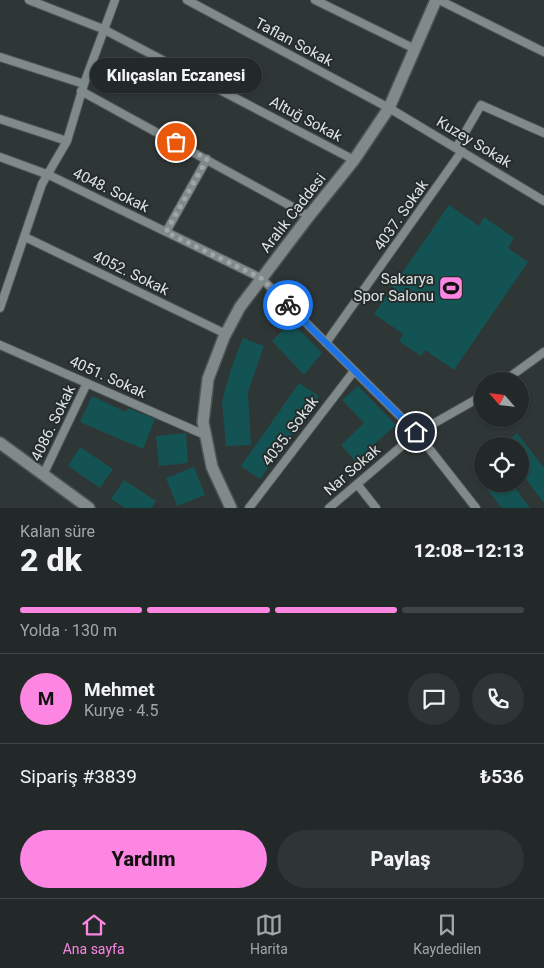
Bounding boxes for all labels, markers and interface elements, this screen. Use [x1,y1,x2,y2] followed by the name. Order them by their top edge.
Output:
[252,14,336,70] street label: Taflan Sokak
[90,57,262,92] callout: Kılıçaslan Eczanesi
[107,66,245,85] text: Kılıçaslan Eczanesi
[267,92,346,146] street label: Altuğ Sokak
[433,113,515,172] street label: Kuzey Sokak
[155,121,197,163] pin
[162,128,190,156] icon: bag
[70,164,152,216] street label: 4048. Sokak
[256,170,330,256] street label: Aralık Caddesi
[370,176,432,254] street label: 4037. Sokak
[90,247,172,299] street label: 4052. Sokak
[353,270,434,305] place label: Sakarya Spor Salonu
[438,275,464,301] sports icon: Sakarya Spor Salonu
[263,280,313,330] courier
[274,291,302,319] icon: bike
[67,352,150,402] street label: 4051. Sokak
[474,372,529,428] north arrow
[474,372,529,492] map controls
[27,382,79,464] street label: 4086. Sokak
[258,392,322,469] street label: 4035. Sokak
[395,411,437,453] pin
[402,418,430,446] icon: home
[474,437,529,492] button: locate
[320,440,384,499] street label: Nar Sokak
[20,522,95,541] text: Kalan süre
[413,539,524,562] text: 12:08–12:13
[20,541,82,579] text: 2 dk
[20,621,117,640] text: Yolda · 130 m
[408,673,460,725] button: chat
[472,673,524,725] button: phone
[84,678,155,701] text: Mehmet
[38,687,54,710] text: M
[84,701,159,720] text: Kurye · 4.5
[20,765,137,788] text: Sipariş #3839
[480,765,524,788] text: ₺536
[20,830,267,888] button: Yardım
[277,830,524,888] button: Paylaş
[63,911,125,957] tab: Ana sayfa
[250,911,288,957] tab: Harita
[413,911,481,957] tab: Kaydedilen

